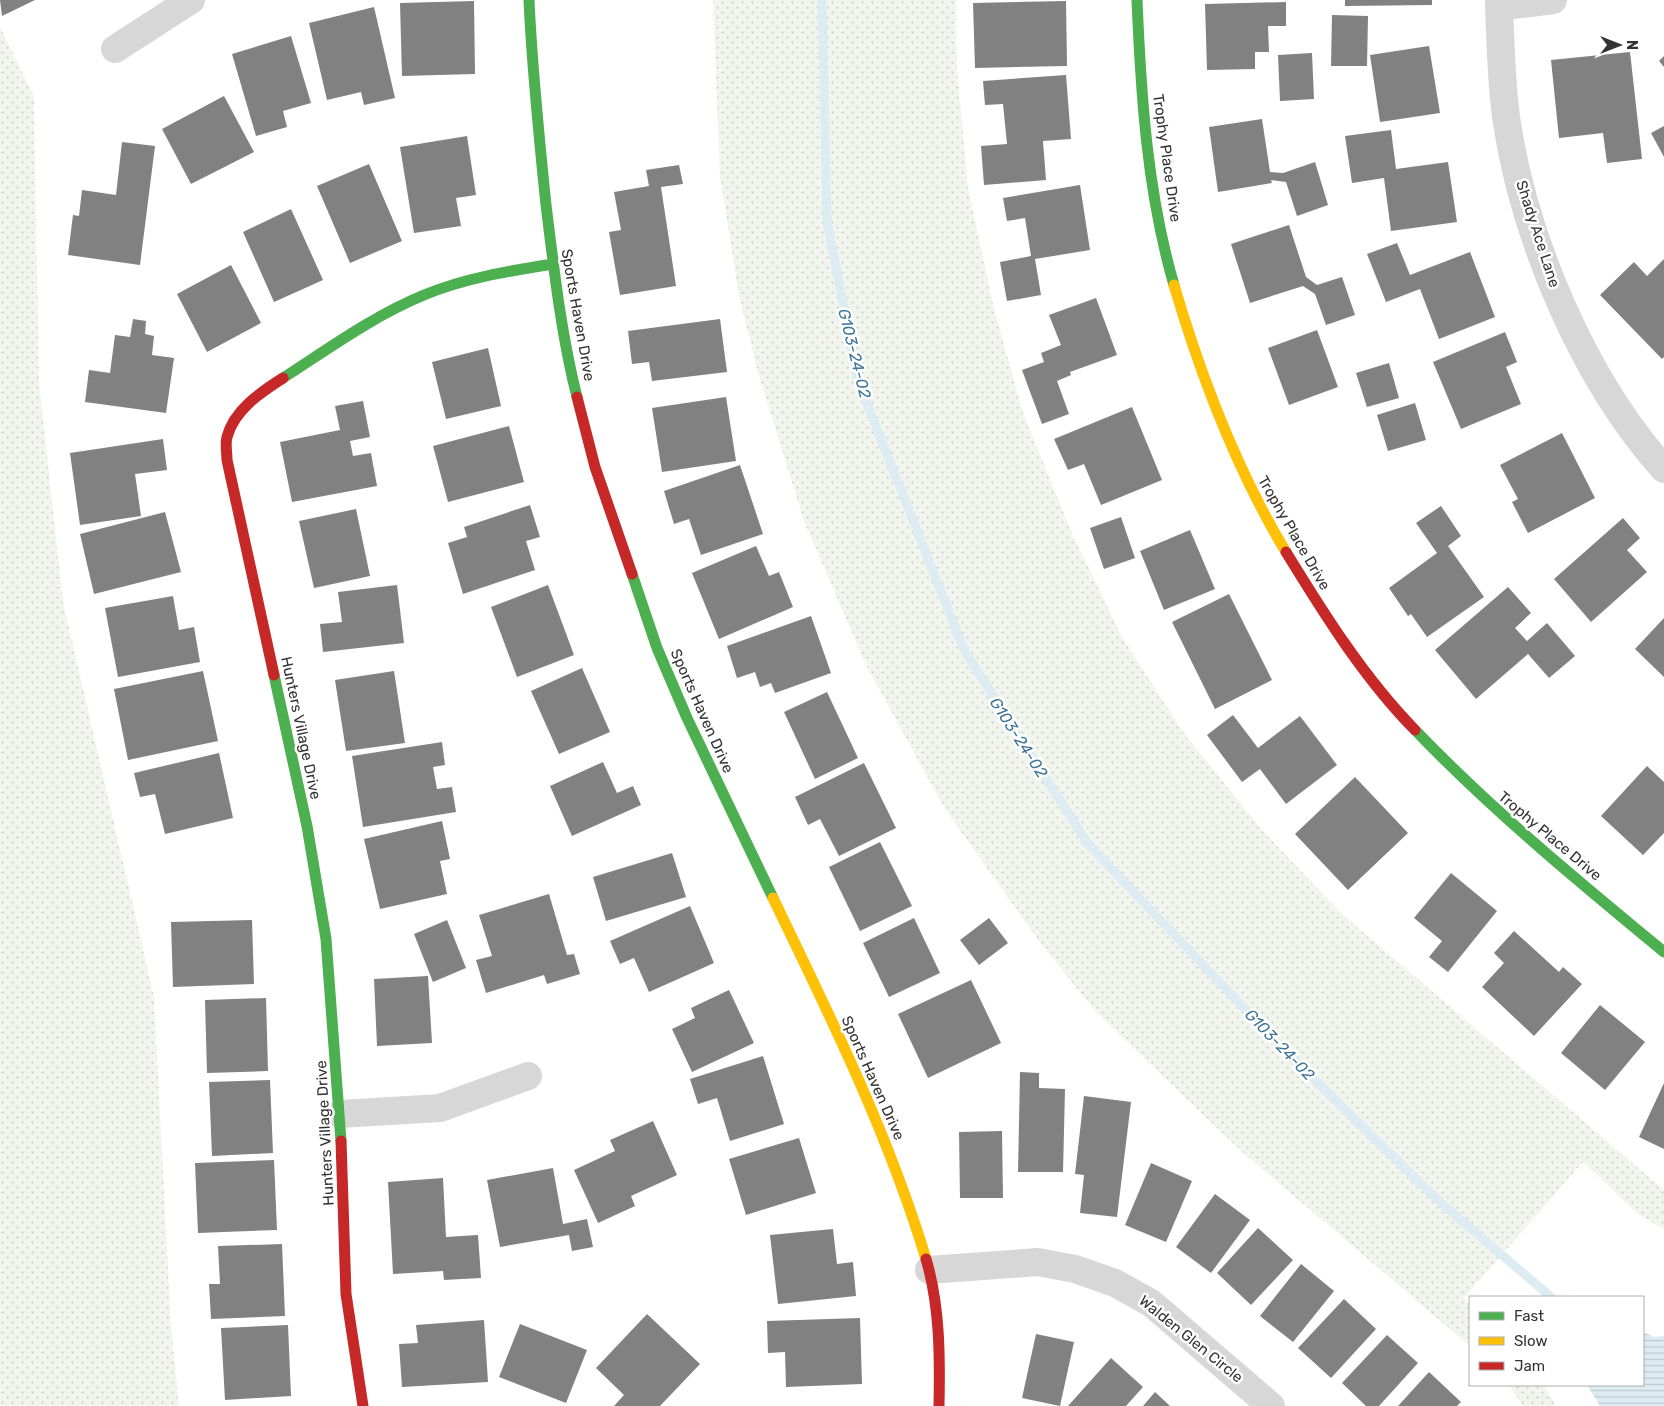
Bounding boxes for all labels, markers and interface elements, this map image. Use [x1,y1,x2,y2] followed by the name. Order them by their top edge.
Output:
[1594,20,1644,70] north arrow
[1623,40,1640,50] text: N
[1149,93,1185,223] street label: Trophy Place Drive
[1512,178,1564,290] street label: Shady Ace Lane
[558,248,598,382] street label: Sports Haven Drive
[834,306,875,401] water label: G103-24-02
[1254,473,1334,593] street label: Trophy Place Drive
[667,646,737,776] street label: Sports Haven Drive
[277,655,325,801] street label: Hunters Village Drive
[986,694,1052,781] water label: G103-24-02
[1495,788,1605,884] street label: Trophy Place Drive
[1241,1005,1319,1084] water label: G103-24-02
[838,1013,908,1143] street label: Sports Haven Drive
[312,1060,338,1206] street label: Hunters Village Drive
[1136,1292,1246,1386] street label: Walden Glen Circle
[1469,1296,1644,1386] legend
[1514,1307,1544,1325] text: Fast
[1514,1332,1547,1350] text: Slow
[1514,1357,1545,1375] text: Jam

